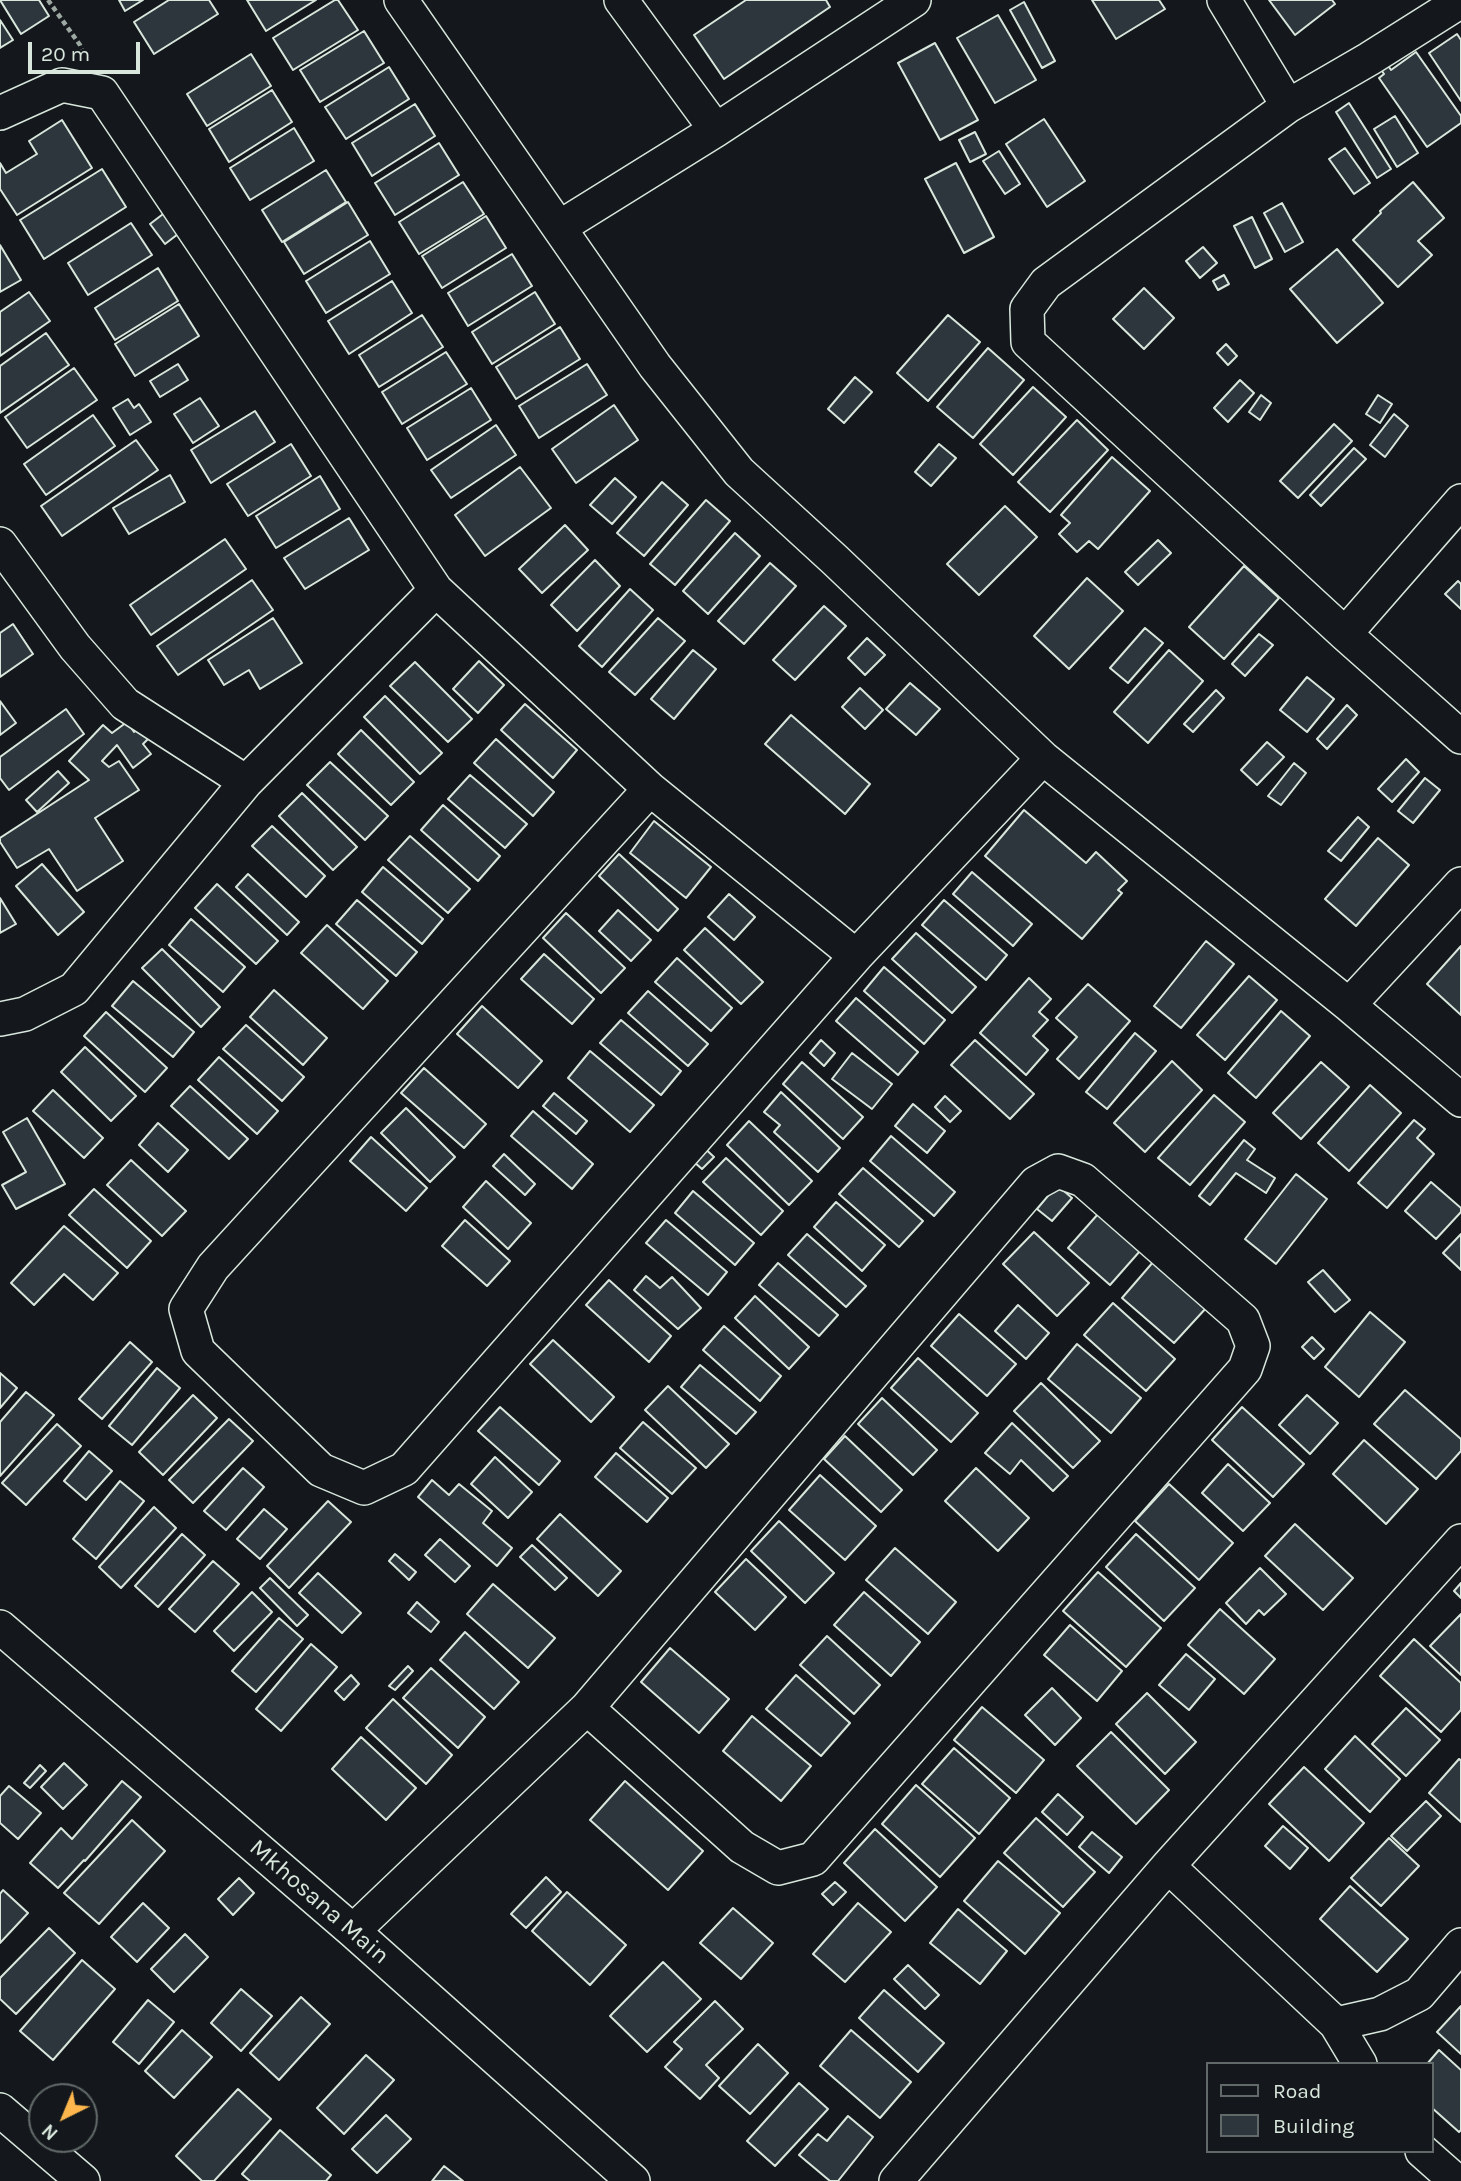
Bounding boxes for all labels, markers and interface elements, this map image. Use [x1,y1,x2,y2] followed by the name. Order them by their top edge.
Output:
[32,28,144,72] scale bar
[41,42,90,66] text: 20 m
[243,1833,395,1971] street label: Mkhosana Main
[1206,2062,1433,2153] legend
[1273,2079,1321,2103] text: Road
[28,2083,98,2153] north arrow
[1273,2114,1354,2138] text: Building
[38,2119,63,2145] text: N

